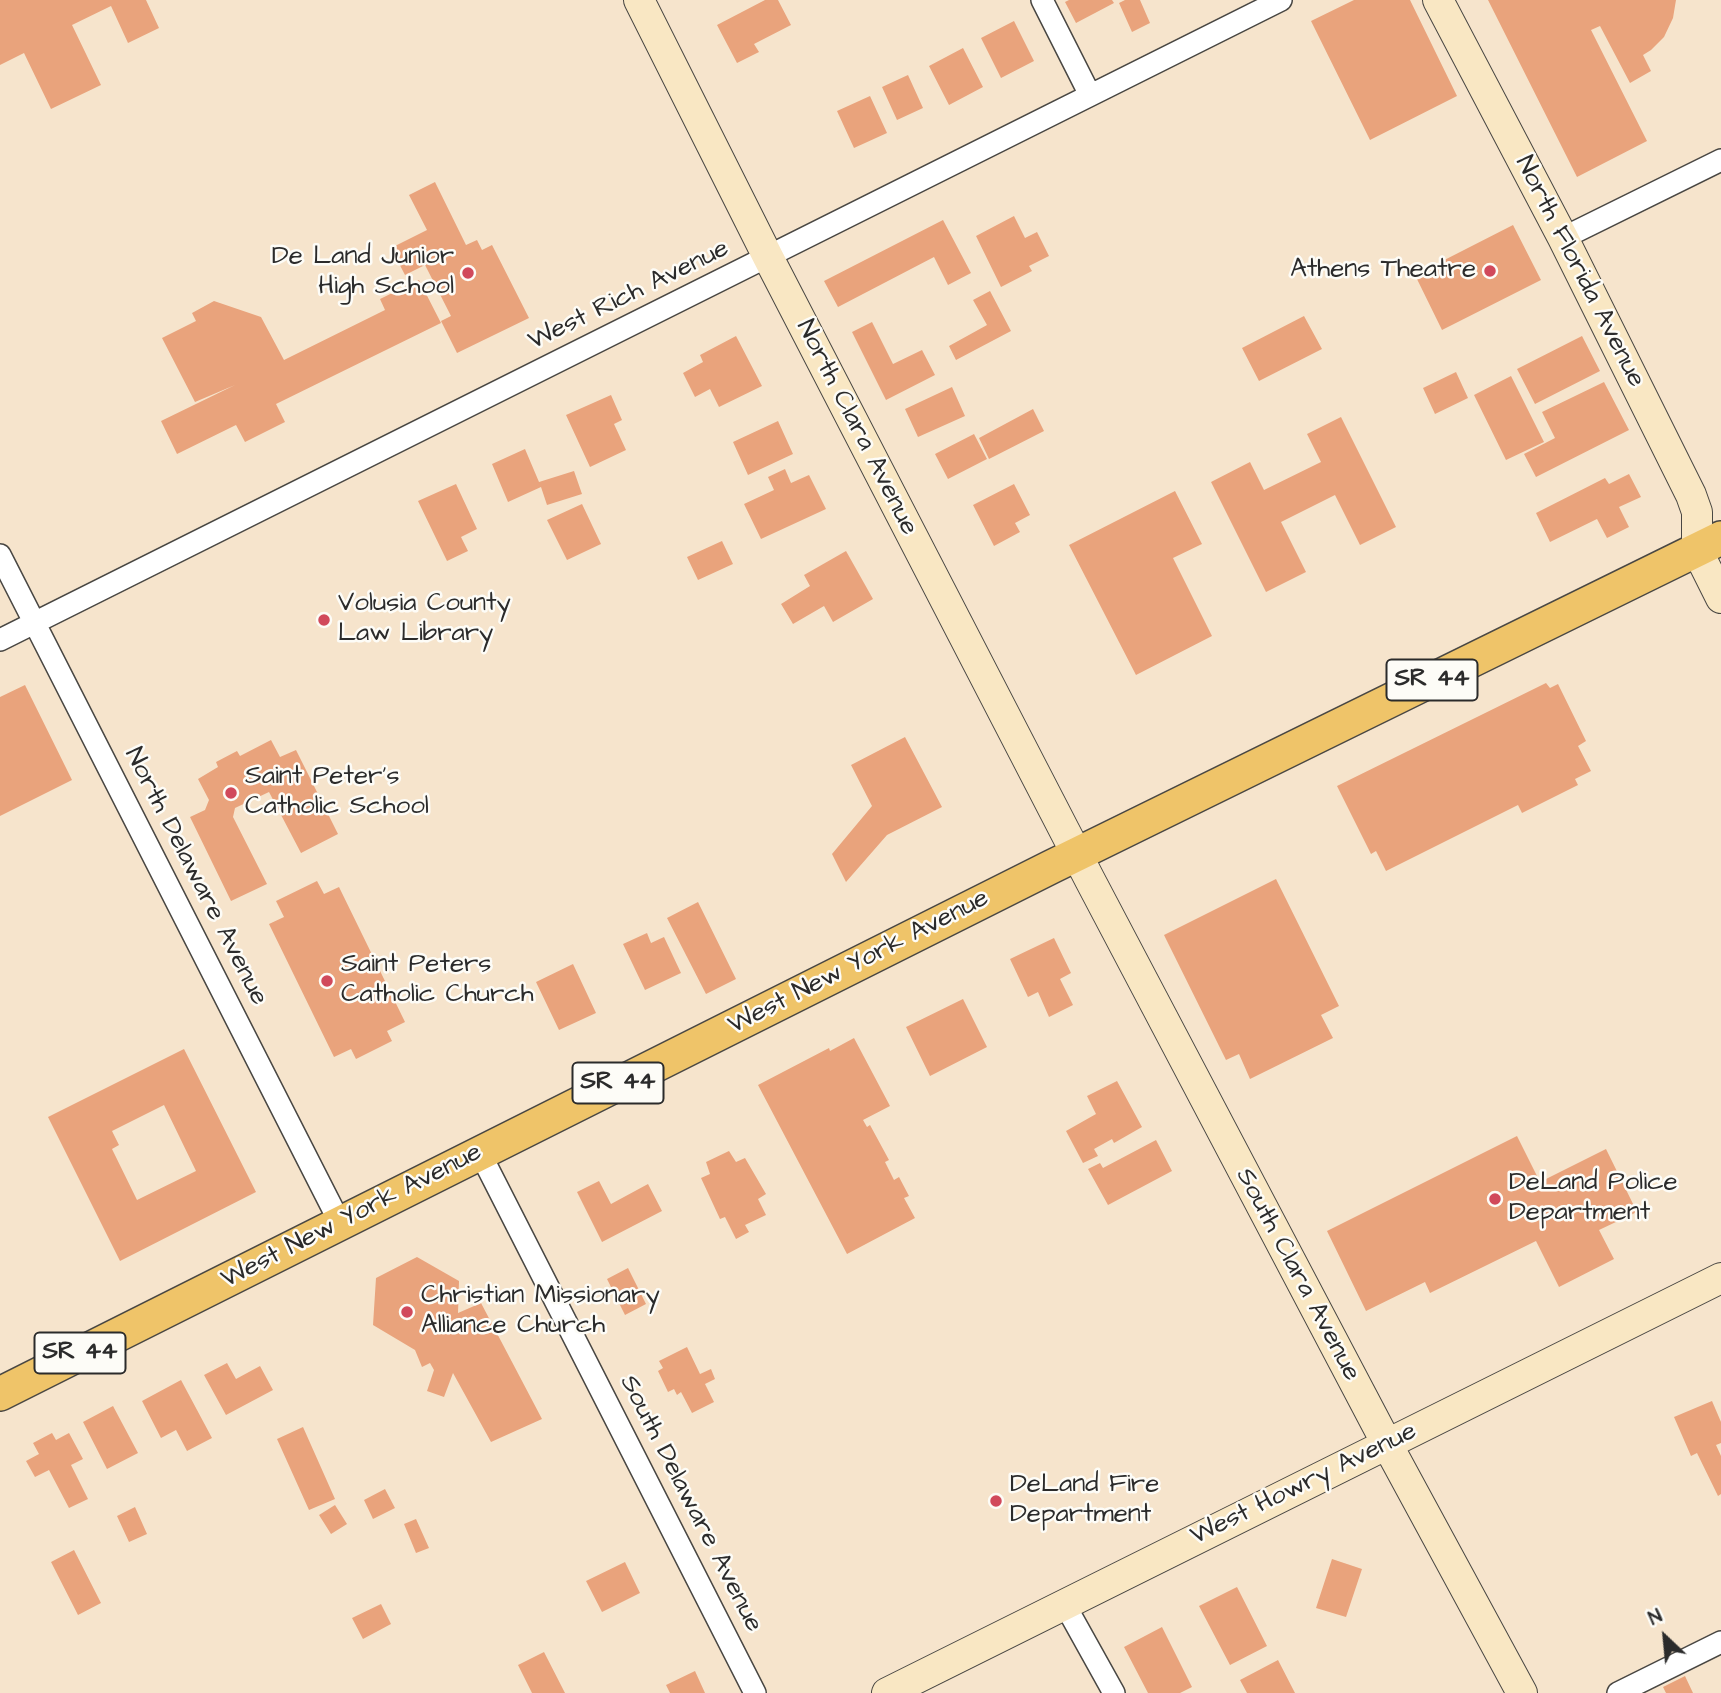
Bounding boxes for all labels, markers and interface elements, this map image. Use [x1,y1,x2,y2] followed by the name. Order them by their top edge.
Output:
[1507,151,1651,393] street label: North Florida Avenue
[524,234,734,358] street label: West Rich Avenue
[272,242,454,304] place label: De Land Junior High School
[1290,255,1476,287] place label: Athens Theatre
[1482,263,1498,279] marker: Athens Theatre
[460,265,476,281] marker: De Land Junior High School
[788,315,924,541] street label: North Clara Avenue
[338,589,511,650] place label: Volusia County Law Library
[316,612,332,628] marker: Volusia County Law Library
[1386,660,1478,700] road number: SR 44
[116,743,274,1011] street label: North Delaware Avenue
[245,762,429,824] place label: Saint Peter's Catholic School
[223,785,239,801] marker: Saint Peter's Catholic School
[724,884,994,1042] street label: West New York Avenue
[341,950,534,1012] place label: Saint Peters Catholic Church
[319,973,335,989] marker: Saint Peters Catholic Church
[572,1063,664,1104] road number: SR 44
[217,1138,487,1296] street label: West New York Avenue
[1228,1163,1366,1387] street label: South Clara Avenue
[1509,1168,1678,1230] place label: DeLand Police Department
[1487,1191,1503,1207] marker: DeLand Police Department
[421,1281,660,1342] place label: Christian Missionary Alliance Church
[399,1304,415,1320] marker: Christian Missionary Alliance Church
[34,1332,126,1373] road number: SR 44
[612,1370,768,1638] street label: South Delaware Avenue
[1186,1417,1422,1553] street label: West Howry Avenue
[1010,1470,1159,1532] place label: DeLand Fire Department
[988,1493,1004,1509] marker: DeLand Fire Department
[1630,1602,1700,1672] north arrow
[1644,1603,1667,1632] text: N

